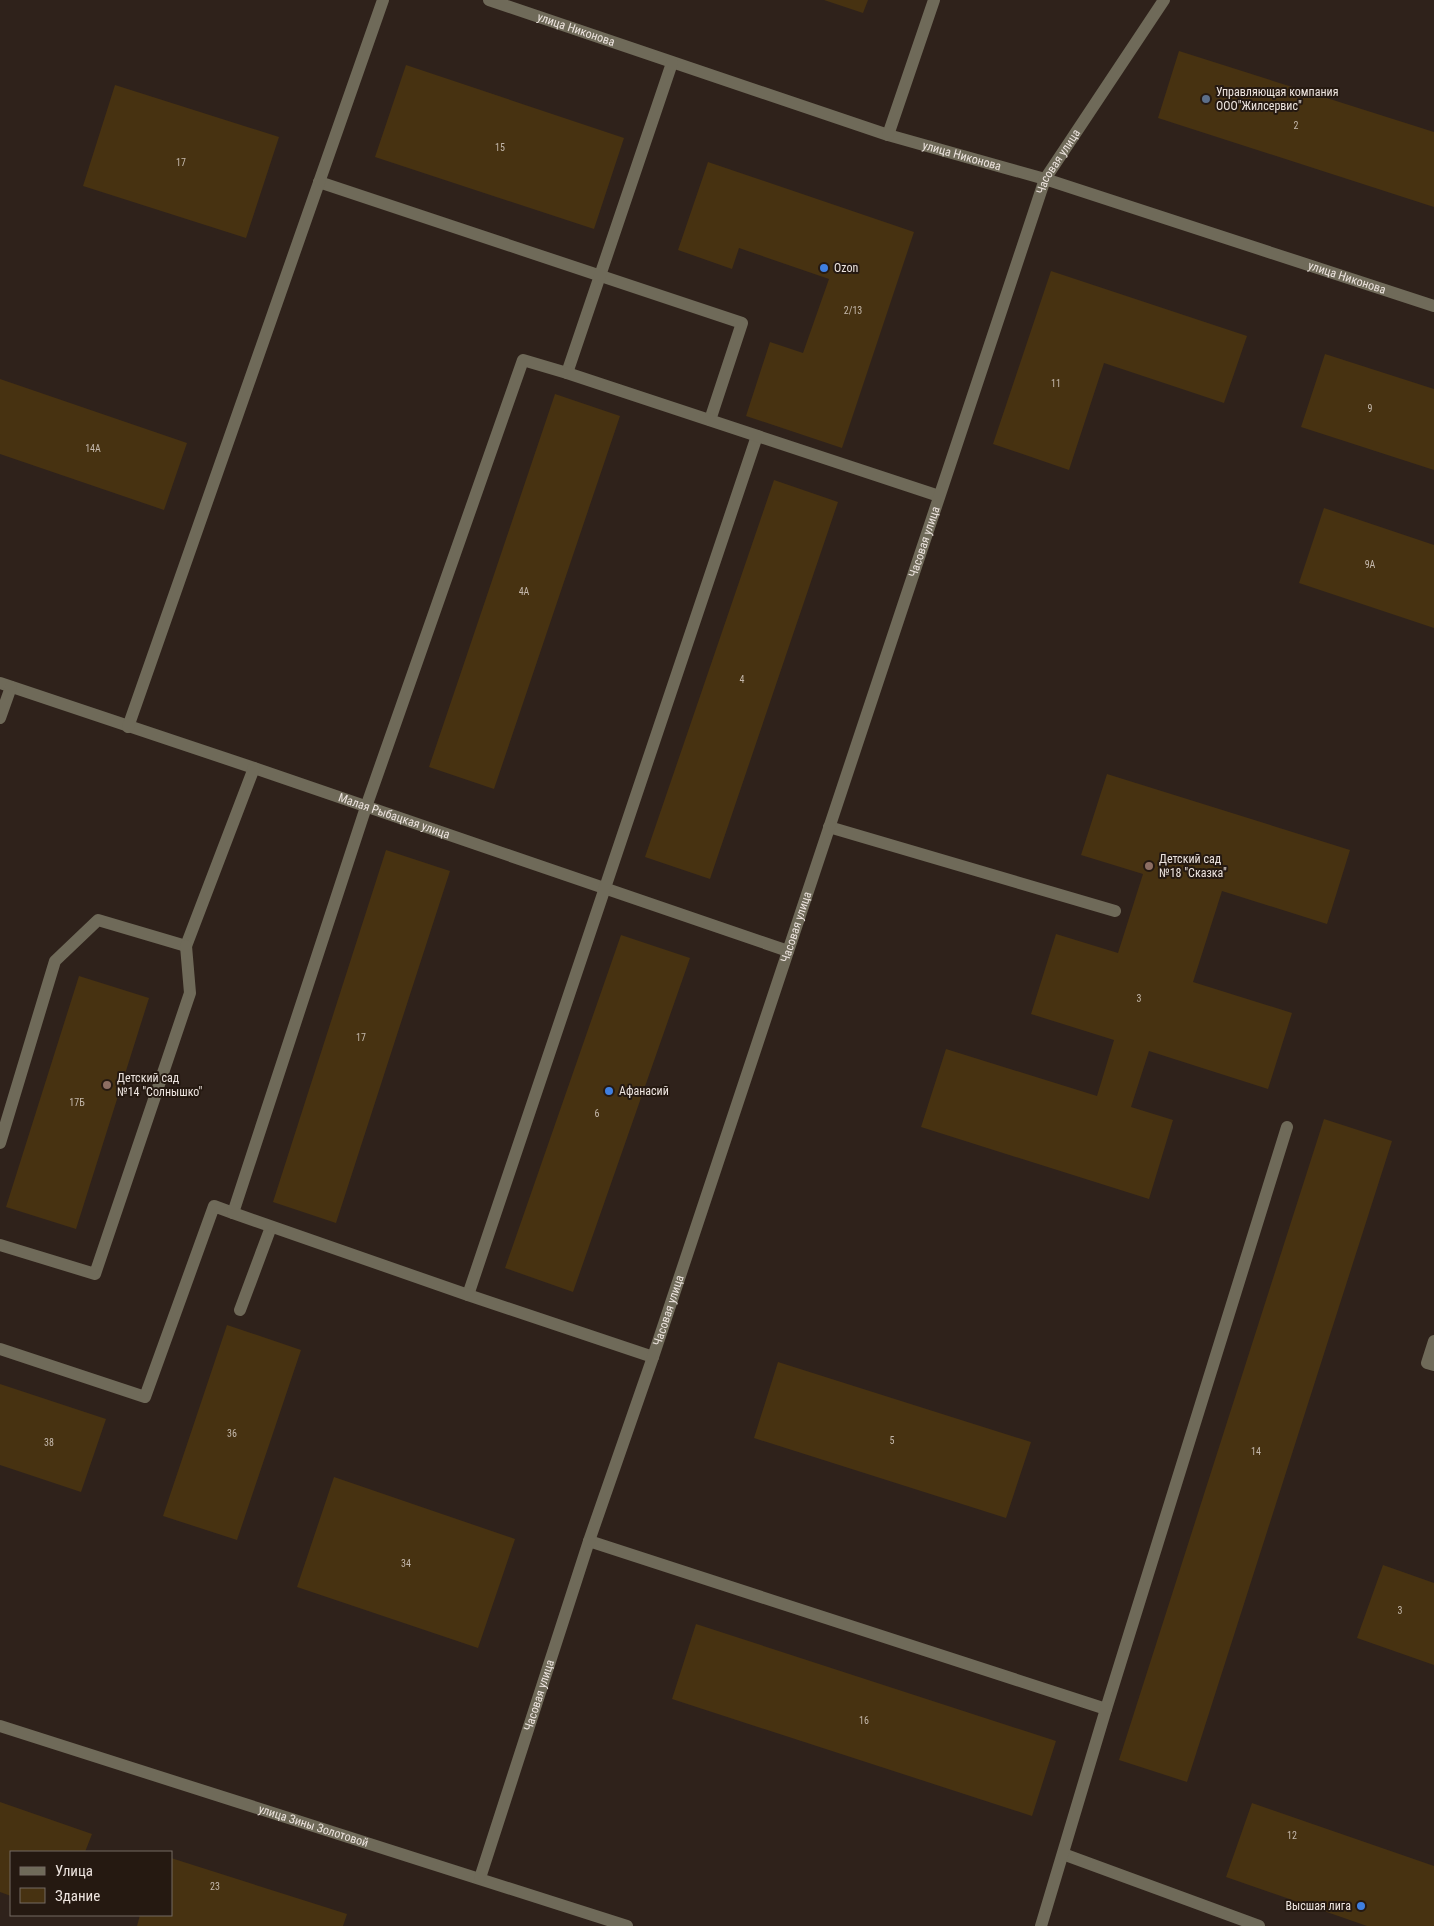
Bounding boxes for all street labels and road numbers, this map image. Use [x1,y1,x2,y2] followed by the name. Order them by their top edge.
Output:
[536,10,617,49] street label: улица Никонова
[1033,126,1083,196] street label: Часовая улица
[921,138,1003,173] street label: улица Никонова
[1306,258,1388,297] street label: улица Никонова
[906,504,943,579] street label: Часовая улица
[336,790,452,842] street label: Малая Рыбацкая улица
[778,890,814,964] street label: Часовая улица
[650,1273,687,1348] street label: Часовая улица
[521,1658,557,1733] street label: Часовая улица
[257,1802,370,1850] street label: улица Зины Золотовой

